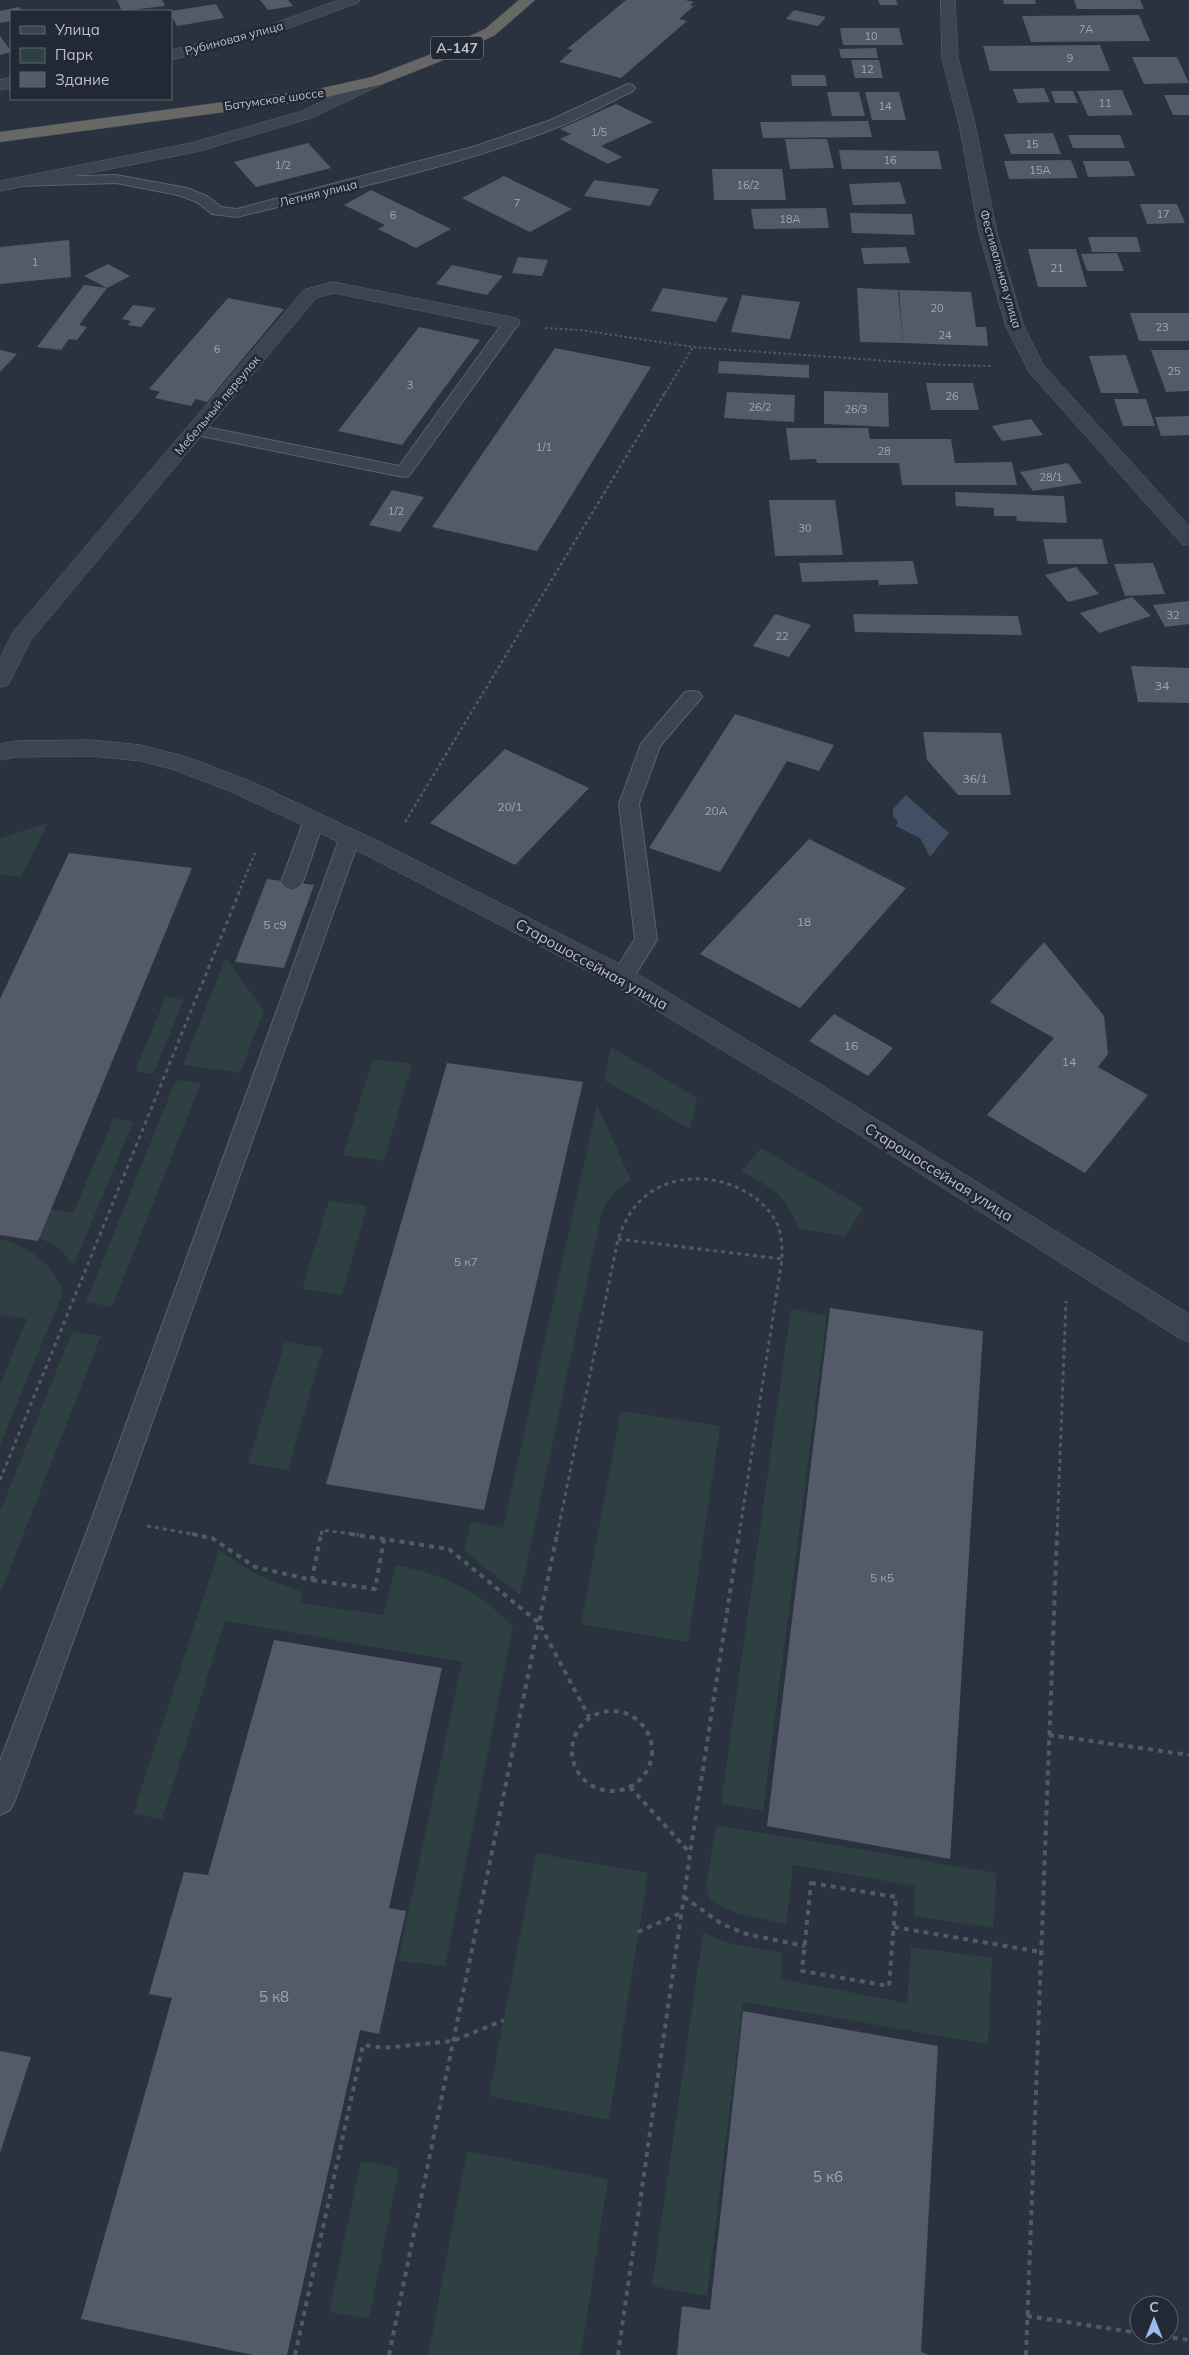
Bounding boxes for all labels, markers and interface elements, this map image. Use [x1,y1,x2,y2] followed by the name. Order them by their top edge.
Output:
[10,10,172,100] legend
[183,18,285,58] street label: Рубиновая улица
[54,20,100,39] text: Улица
[1079,22,1093,36] house number: 7А
[864,29,878,43] house number: 10
[431,36,483,59] road number: А-147
[55,45,94,64] text: Парк
[1067,51,1073,65] house number: 9
[860,62,874,76] house number: 12
[55,70,109,89] text: Здание
[223,85,325,113] street label: Батумское шоссе
[1098,96,1112,110] house number: 11
[878,99,892,113] house number: 14
[591,125,608,139] house number: 1/5
[1025,137,1039,151] house number: 15
[883,153,897,167] house number: 16
[275,158,292,172] house number: 1/2
[1029,163,1051,177] house number: 15А
[278,176,358,210] street label: Летняя улица
[737,178,760,192] house number: 16/2
[514,196,520,210] house number: 7
[1156,207,1170,221] house number: 17
[390,208,397,222] house number: 6
[977,208,1025,330] street label: Фестивальная улица
[779,212,801,226] house number: 18А
[32,255,38,269] house number: 1
[1050,261,1064,275] house number: 21
[930,301,944,315] house number: 20
[1155,320,1169,334] house number: 23
[938,328,952,342] house number: 24
[214,342,221,356] house number: 6
[171,352,263,458] street label: Мебельный переулок
[1167,364,1181,378] house number: 25
[407,378,413,392] house number: 3
[945,389,959,403] house number: 26
[749,400,772,414] house number: 26/2
[845,402,867,416] house number: 26/3
[536,440,552,454] house number: 1/1
[877,444,891,458] house number: 28
[1040,470,1062,484] house number: 28/1
[388,504,405,518] house number: 1/2
[798,521,812,535] house number: 30
[1166,608,1180,622] house number: 32
[775,629,789,643] house number: 22
[1155,678,1169,693] house number: 34
[962,771,988,786] house number: 36/1
[497,799,523,814] house number: 20/1
[704,803,728,818] house number: 20А
[512,914,672,1014] street label: Старошоссейная улица
[797,914,811,929] house number: 18
[263,917,287,932] house number: 5 с9
[844,1038,858,1053] house number: 16
[1062,1054,1076,1069] house number: 14
[861,1119,1017,1225] street label: Старошоссейная улица
[454,1254,478,1269] house number: 5 к7
[870,1570,894,1585] house number: 5 к5
[259,1987,289,2006] house number: 5 к8
[813,2167,843,2186] house number: 5 к6
[1129,2295,1179,2345] north arrow
[1149,2298,1159,2316] text: С

